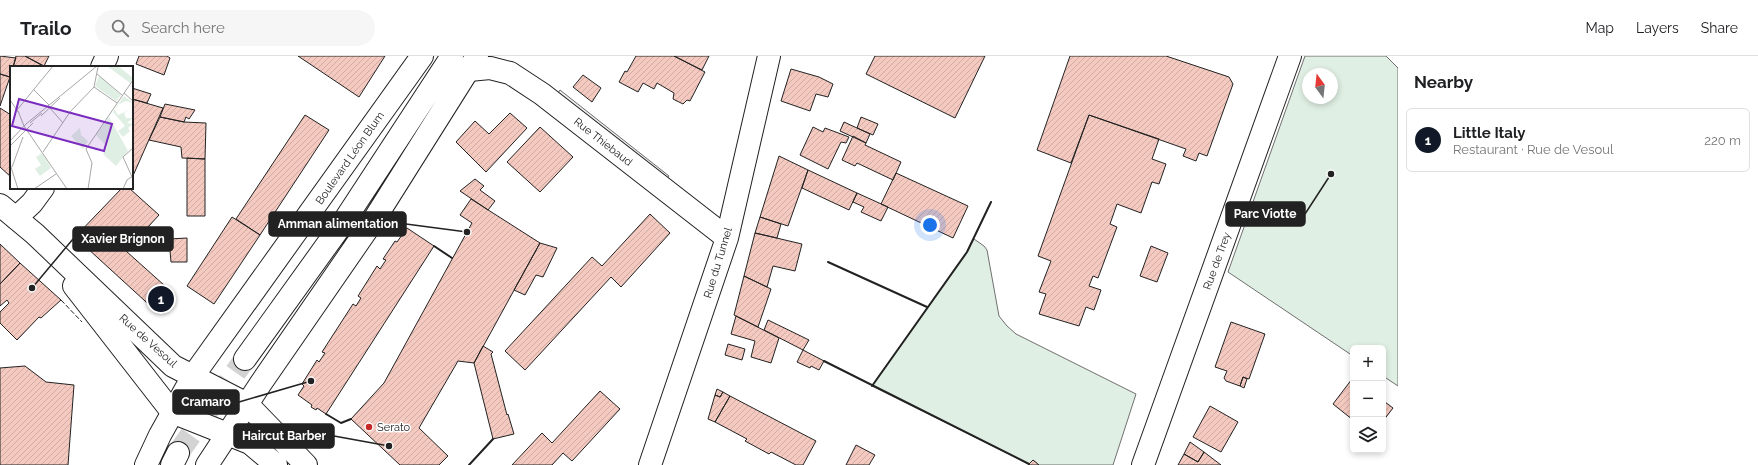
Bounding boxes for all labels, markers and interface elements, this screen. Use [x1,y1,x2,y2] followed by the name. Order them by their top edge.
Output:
[95,10,375,46] search box
[20,17,71,39] text: Trailo
[109,17,131,39] icon: search
[141,19,225,37] text: Search here
[1586,20,1614,36] text: Map
[1636,20,1679,36] text: Layers
[1701,20,1738,36] text: Share
[10,66,133,189] inset map
[1302,68,1338,104] north arrow
[1414,72,1473,92] text: Nearby
[313,109,387,207] street label: Boulevard Léon Blum
[571,115,635,169] street label: Rue Thiebaud
[1453,124,1526,142] text: Little Italy
[1425,133,1431,148] text: 1
[1704,133,1741,148] text: 220 m
[1453,142,1613,157] text: Restaurant · Rue de Vesoul
[1226,202,1305,226] callout: Parc Viotte
[1234,207,1296,221] text: Parc Viotte
[269,212,406,236] callout: Amman alimentation
[920,215,940,235] your location
[278,217,398,231] text: Amman alimentation
[701,226,735,300] street label: Rue du Tunnel
[73,227,173,251] callout: Xavier Brignon
[1201,230,1233,292] street label: Rue de Trey
[80,232,165,246] text: Xavier Brignon
[148,284,174,314] pin: 1
[116,312,180,370] street label: Rue de Vesoul
[1350,345,1386,453] map controls
[1350,345,1386,381] button: +
[1350,381,1386,417] button: −
[173,390,239,414] callout: Cramaro
[181,395,231,409] text: Cramaro
[1350,417,1386,453] button: layers
[377,421,411,434] place label: Serato
[364,422,374,432] marker: Serato
[234,424,334,448] callout: Haircut Barber
[242,429,326,443] text: Haircut Barber

